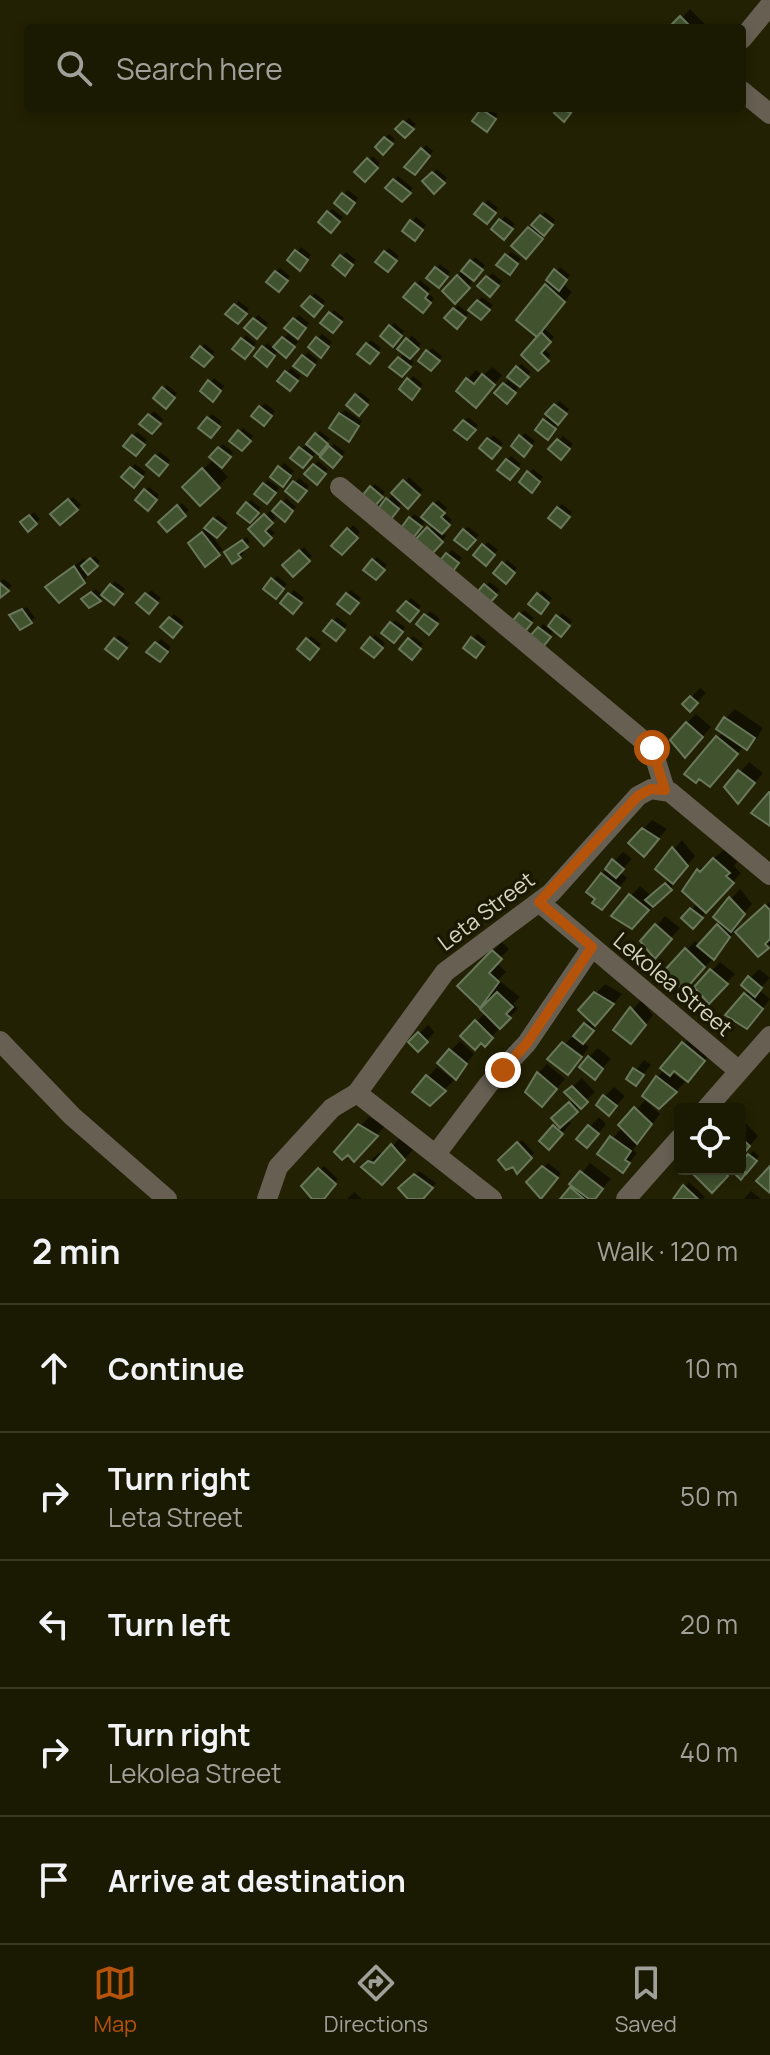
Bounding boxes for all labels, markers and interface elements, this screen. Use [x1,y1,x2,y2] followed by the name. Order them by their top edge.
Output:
[24,24,746,112] search box
[52,46,96,90] icon: search
[116,48,283,89] text: Search here
[634,730,670,766] route start
[431,865,541,957] street label: Leta Street
[607,925,739,1043] street label: Lekolea Street
[485,1052,521,1088] route end
[674,1103,746,1175] map controls
[674,1103,746,1175] button: locate
[32,1228,120,1274] text: 2 min
[597,1233,738,1269] text: Walk · 120 m
[32,1346,76,1390] icon: ahead
[108,1348,244,1389] text: Continue
[685,1350,738,1386] text: 10 m
[108,1458,251,1499] text: Turn right
[32,1474,76,1518] icon: right
[680,1478,738,1514] text: 50 m
[108,1499,243,1535] text: Leta Street
[32,1602,76,1646] icon: left
[108,1604,231,1645] text: Turn left
[680,1606,738,1642] text: 20 m
[108,1714,251,1755] text: Turn right
[32,1730,76,1774] icon: right
[680,1734,738,1770] text: 40 m
[108,1755,282,1791] text: Lekolea Street
[32,1858,76,1902] icon: arrive
[108,1860,406,1901] text: Arrive at destination
[93,1961,137,2039] tab: Map
[324,1961,428,2039] tab: Directions
[615,1961,677,2039] tab: Saved

